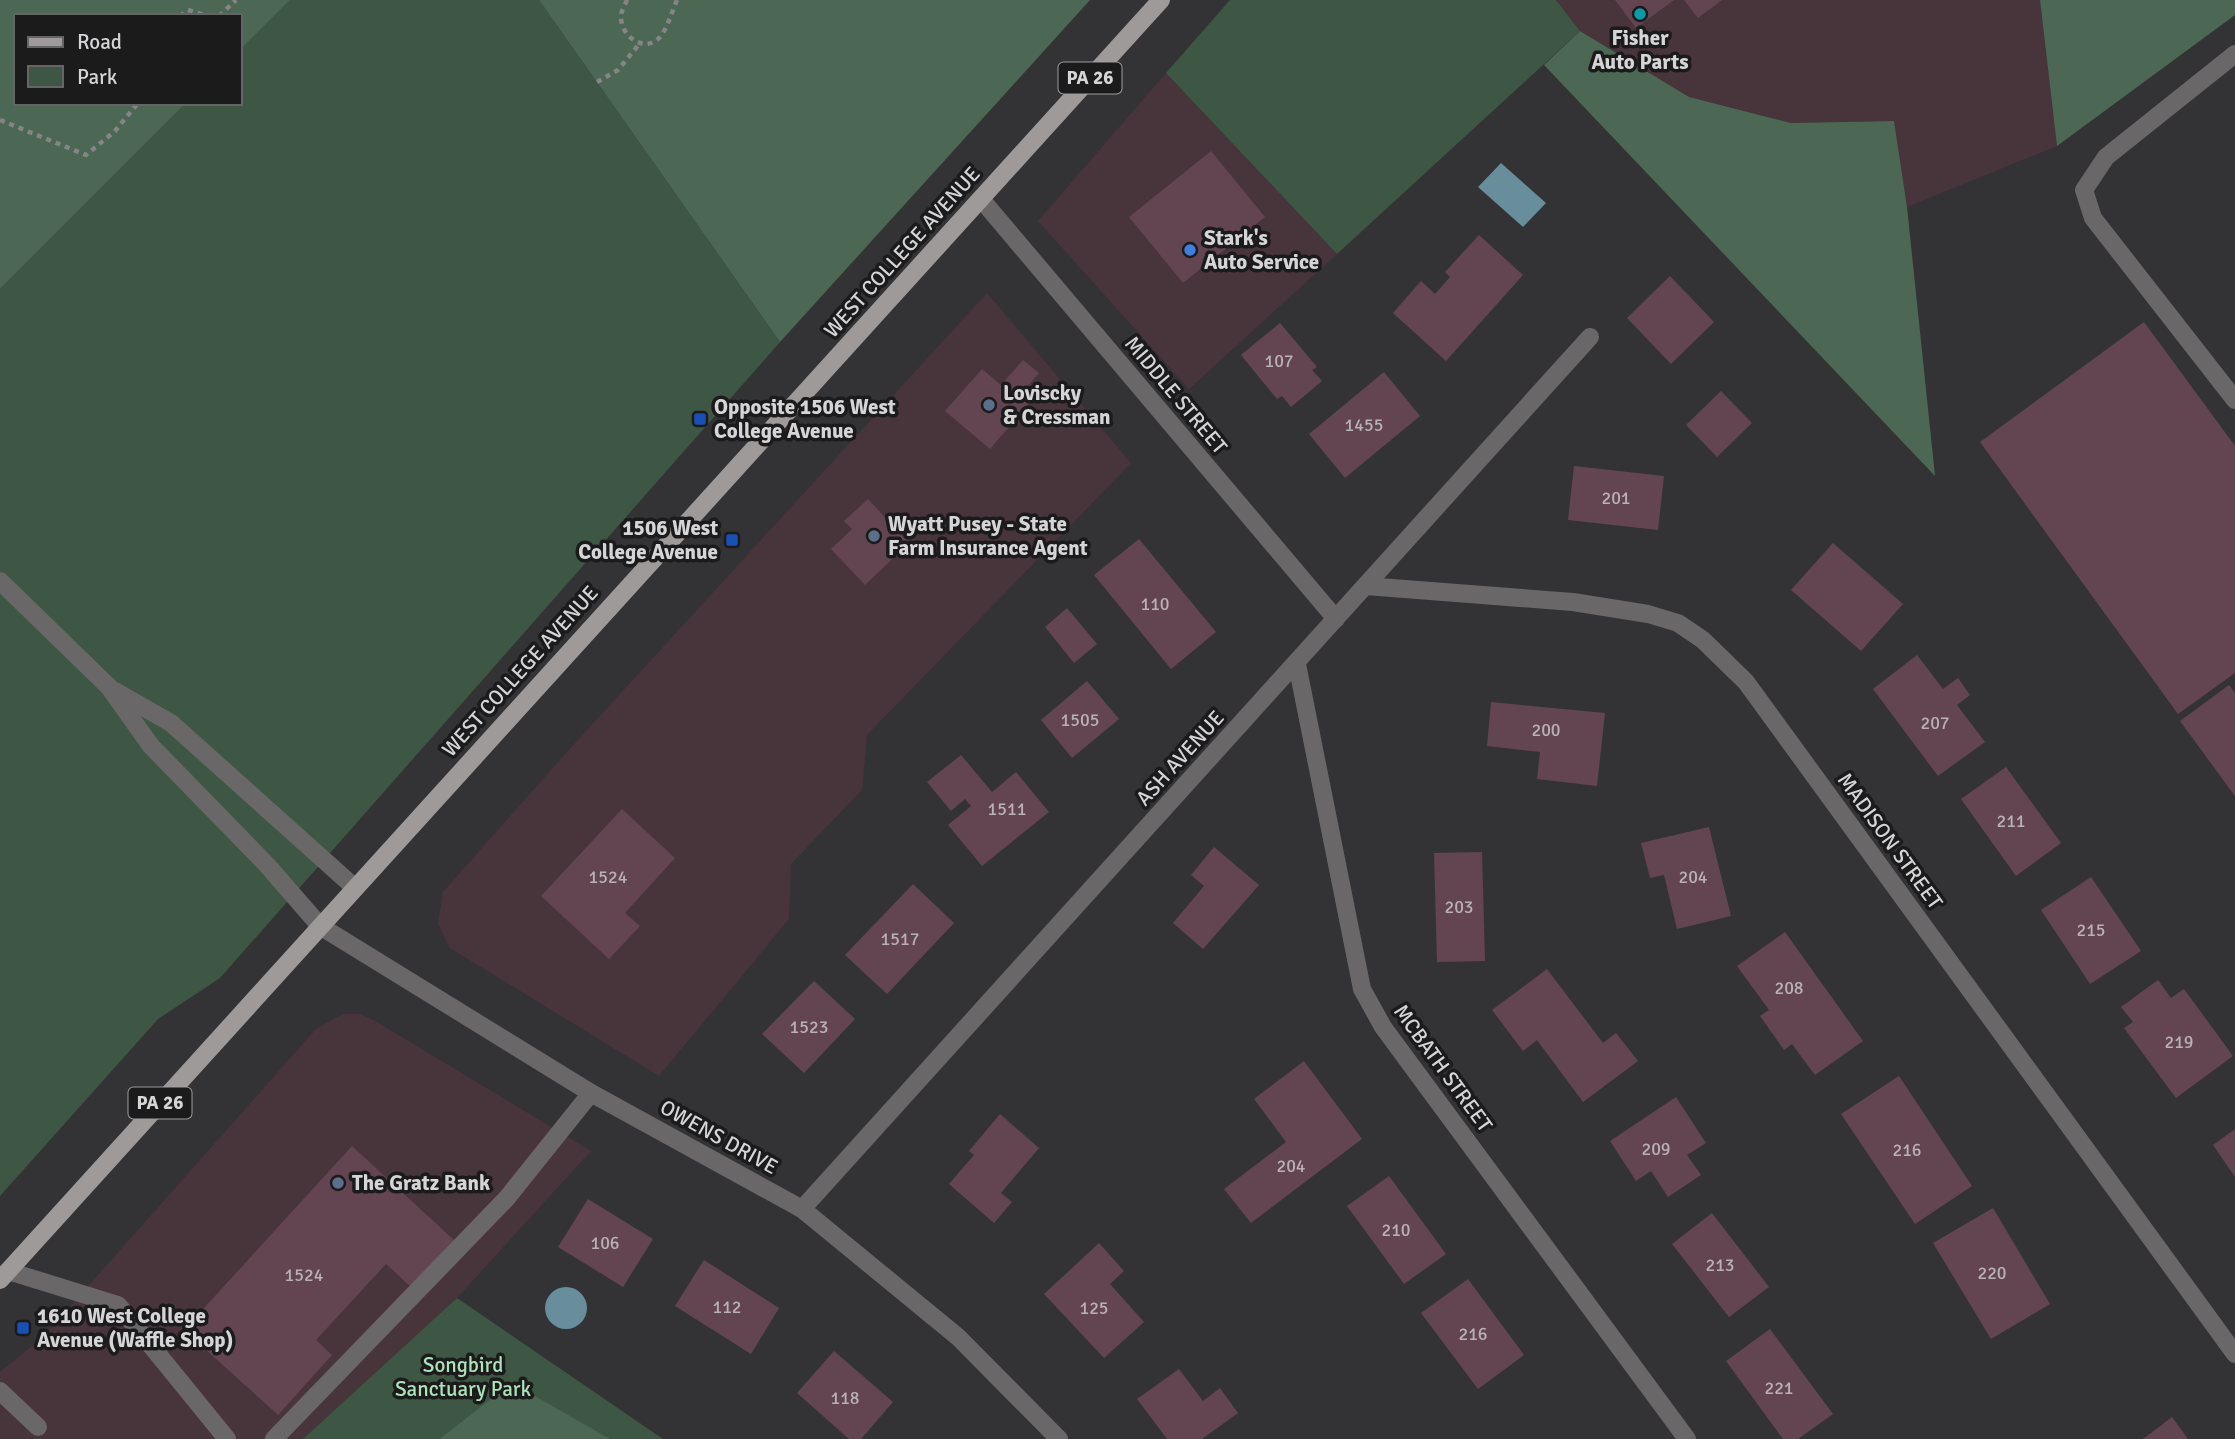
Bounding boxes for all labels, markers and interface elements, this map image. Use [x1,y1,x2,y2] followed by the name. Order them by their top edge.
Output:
[1632,6,1648,22] marker: Fisher Auto Parts
[14,14,242,105] legend
[1592,25,1688,75] place label: Fisher Auto Parts
[77,29,122,55] text: Road
[1058,62,1122,94] road number: PA 26
[77,64,118,90] text: Park
[818,161,986,343] street label: WEST COLLEGE AVENUE
[1204,225,1319,275] place label: Stark's Auto Service
[1182,242,1198,258] marker: Stark's Auto Service
[1119,331,1233,460] street label: MIDDLE STREET
[1264,350,1294,372] house number: 107
[1003,380,1111,430] place label: Loviscky & Cressman
[714,394,896,444] place label: Opposite 1506 West College Avenue
[981,397,997,413] marker: Loviscky & Cressman
[692,411,708,427] marker: Opposite 1506 West College Avenue
[1345,414,1383,436] house number: 1455
[1601,487,1631,509] house number: 201
[888,511,1088,561] place label: Wyatt Pusey - State Farm Insurance Agent
[578,515,718,565] place label: 1506 West College Avenue
[866,528,882,544] marker: Wyatt Pusey - State Farm Insurance Agent
[724,532,740,548] marker: 1506 West College Avenue
[436,580,604,762] street label: WEST COLLEGE AVENUE
[1140,593,1170,615] house number: 110
[1130,705,1230,811] street label: ASH AVENUE
[1061,709,1099,731] house number: 1505
[1920,712,1950,734] house number: 207
[1531,719,1561,741] house number: 200
[1832,768,1949,915] street label: MADISON STREET
[988,798,1026,820] house number: 1511
[1996,810,2026,832] house number: 211
[589,866,628,888] house number: 1524
[1678,866,1708,888] house number: 204
[1444,896,1474,918] house number: 203
[2076,919,2106,941] house number: 215
[881,928,919,950] house number: 1517
[1774,977,1804,999] house number: 208
[1388,999,1498,1137] street label: MCBATH STREET
[790,1016,828,1038] house number: 1523
[2164,1031,2194,1053] house number: 219
[128,1088,192,1119] road number: PA 26
[656,1094,782,1180] street label: OWENS DRIVE
[1641,1138,1671,1160] house number: 209
[1892,1139,1922,1161] house number: 216
[1276,1155,1306,1177] house number: 204
[352,1170,490,1196] place label: The Gratz Bank
[330,1175,346,1191] marker: The Gratz Bank
[1381,1219,1411,1241] house number: 210
[590,1232,620,1254] house number: 106
[1705,1254,1735,1276] house number: 213
[1977,1262,2007,1284] house number: 220
[285,1264,324,1286] house number: 1524
[712,1296,742,1318] house number: 112
[1079,1297,1109,1319] house number: 125
[37,1303,233,1353] place label: 1610 West College Avenue (Waffle Shop)
[15,1320,31,1336] marker: 1610 West College Avenue (Waffle Shop)
[1458,1323,1488,1345] house number: 216
[395,1352,532,1402] park label: Songbird Sanctuary Park
[1764,1377,1794,1399] house number: 221
[830,1387,860,1409] house number: 118

